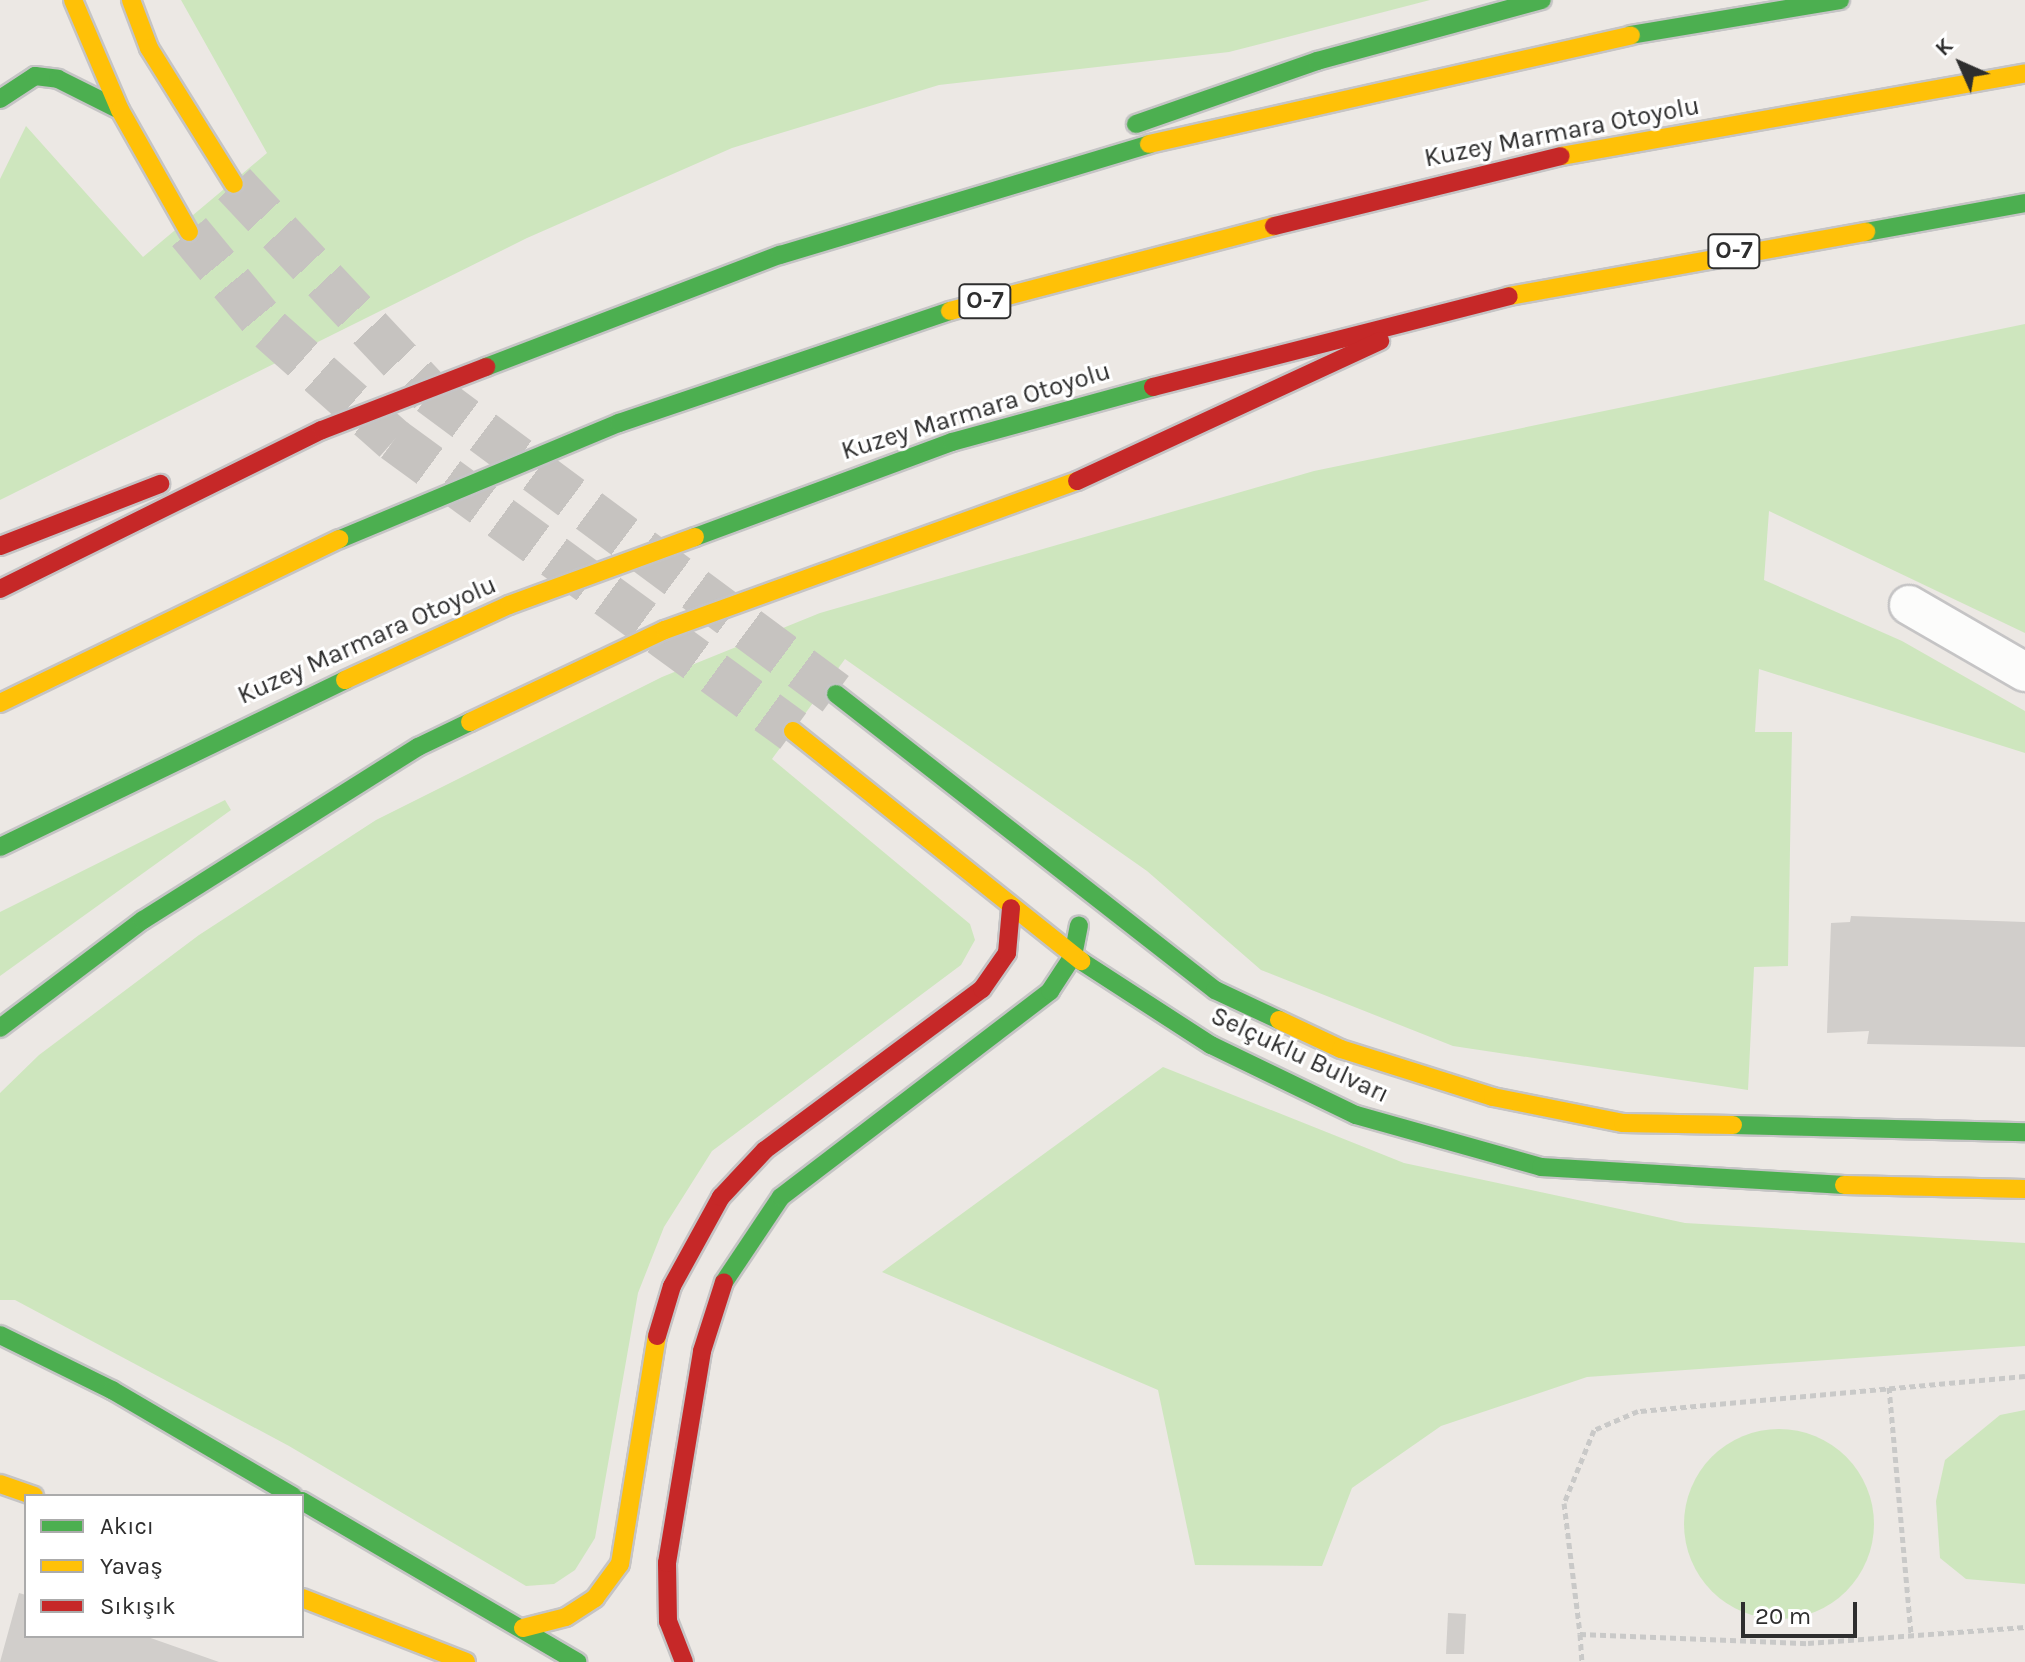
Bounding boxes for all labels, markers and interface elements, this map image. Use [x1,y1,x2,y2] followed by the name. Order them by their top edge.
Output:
[1921,24,2001,104] north arrow
[1930,33,1958,61] text: K
[1422,90,1702,174] street label: Kuzey Marmara Otoyolu
[1706,231,1762,271] road number: O-7
[957,281,1013,321] road number: O-7
[838,355,1114,467] street label: Kuzey Marmara Otoyolu
[233,569,501,711] street label: Kuzey Marmara Otoyolu
[1206,1000,1394,1110] street label: Selçuklu Bulvarı
[24,1494,304,1638] legend
[100,1512,154,1540] text: Akıcı
[100,1552,163,1580] text: Yavaş
[1745,1586,1861,1636] scale bar
[100,1592,176,1620] text: Sıkışık
[1755,1602,1811,1630] text: 20 m

